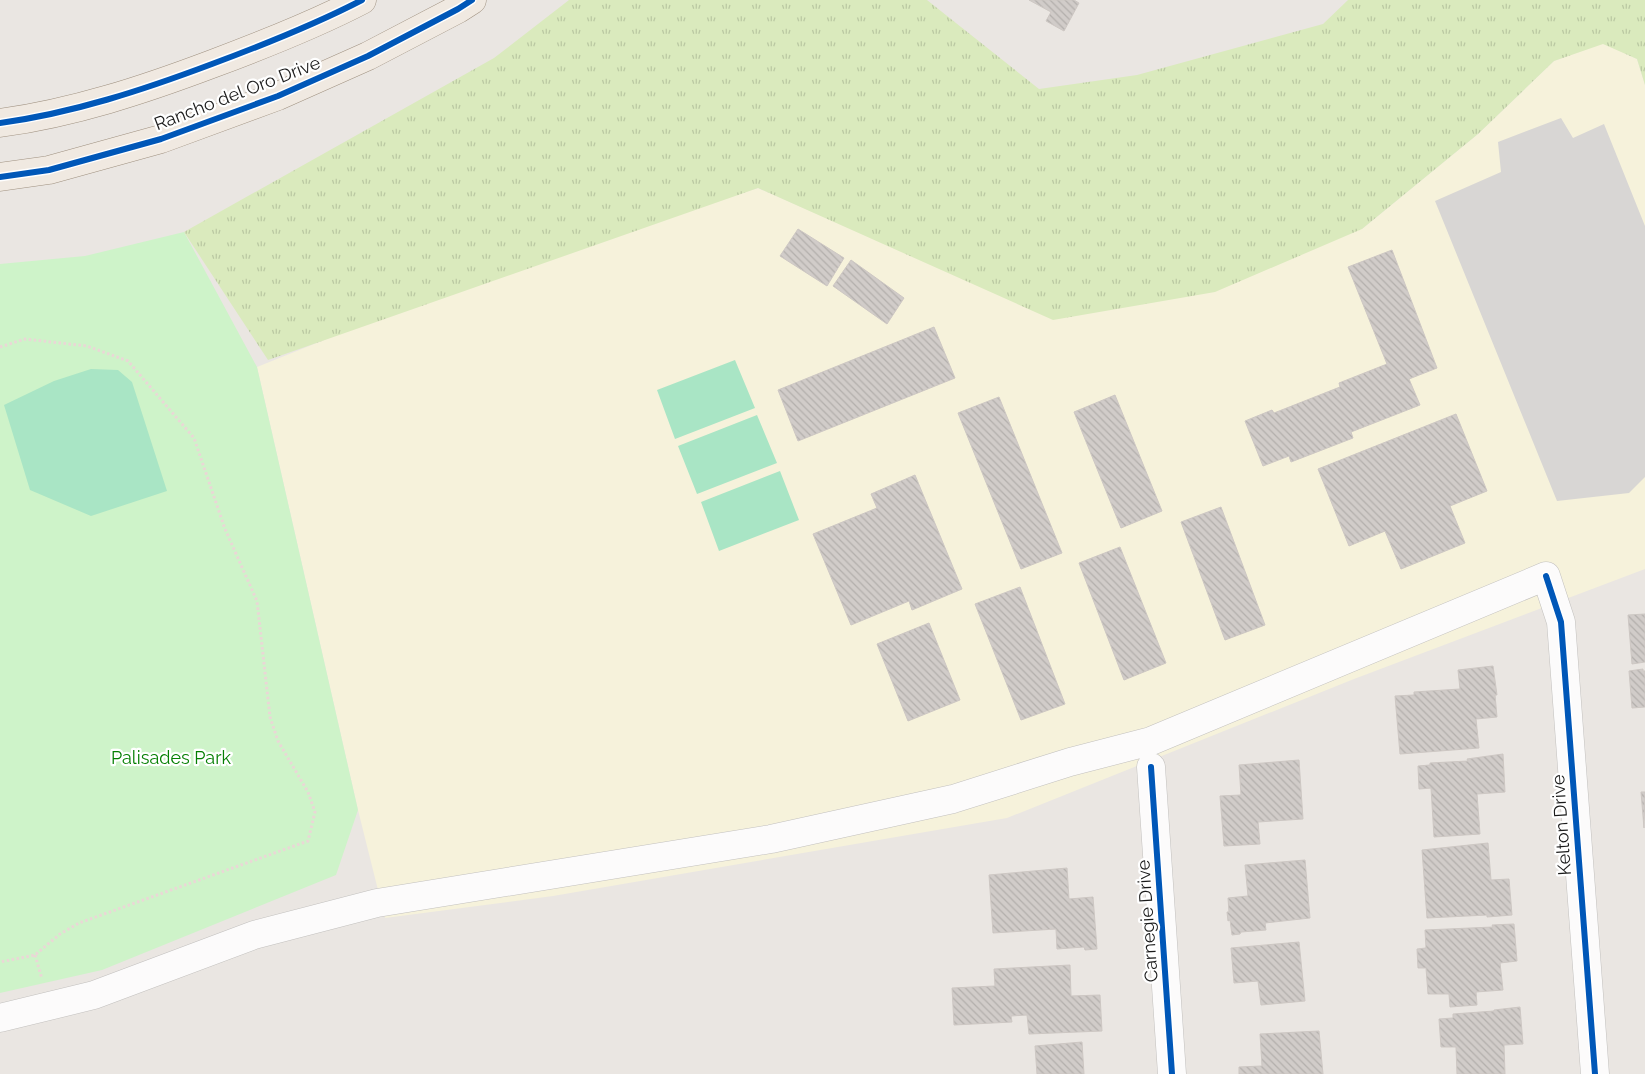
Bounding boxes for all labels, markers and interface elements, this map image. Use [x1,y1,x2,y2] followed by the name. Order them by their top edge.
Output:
[151,52,323,134] street label: Rancho del Oro Drive
[111,747,231,768] park label: Palisades Park
[1547,773,1575,876] street label: Kelton Drive
[1132,859,1162,983] street label: Carnegie Drive

